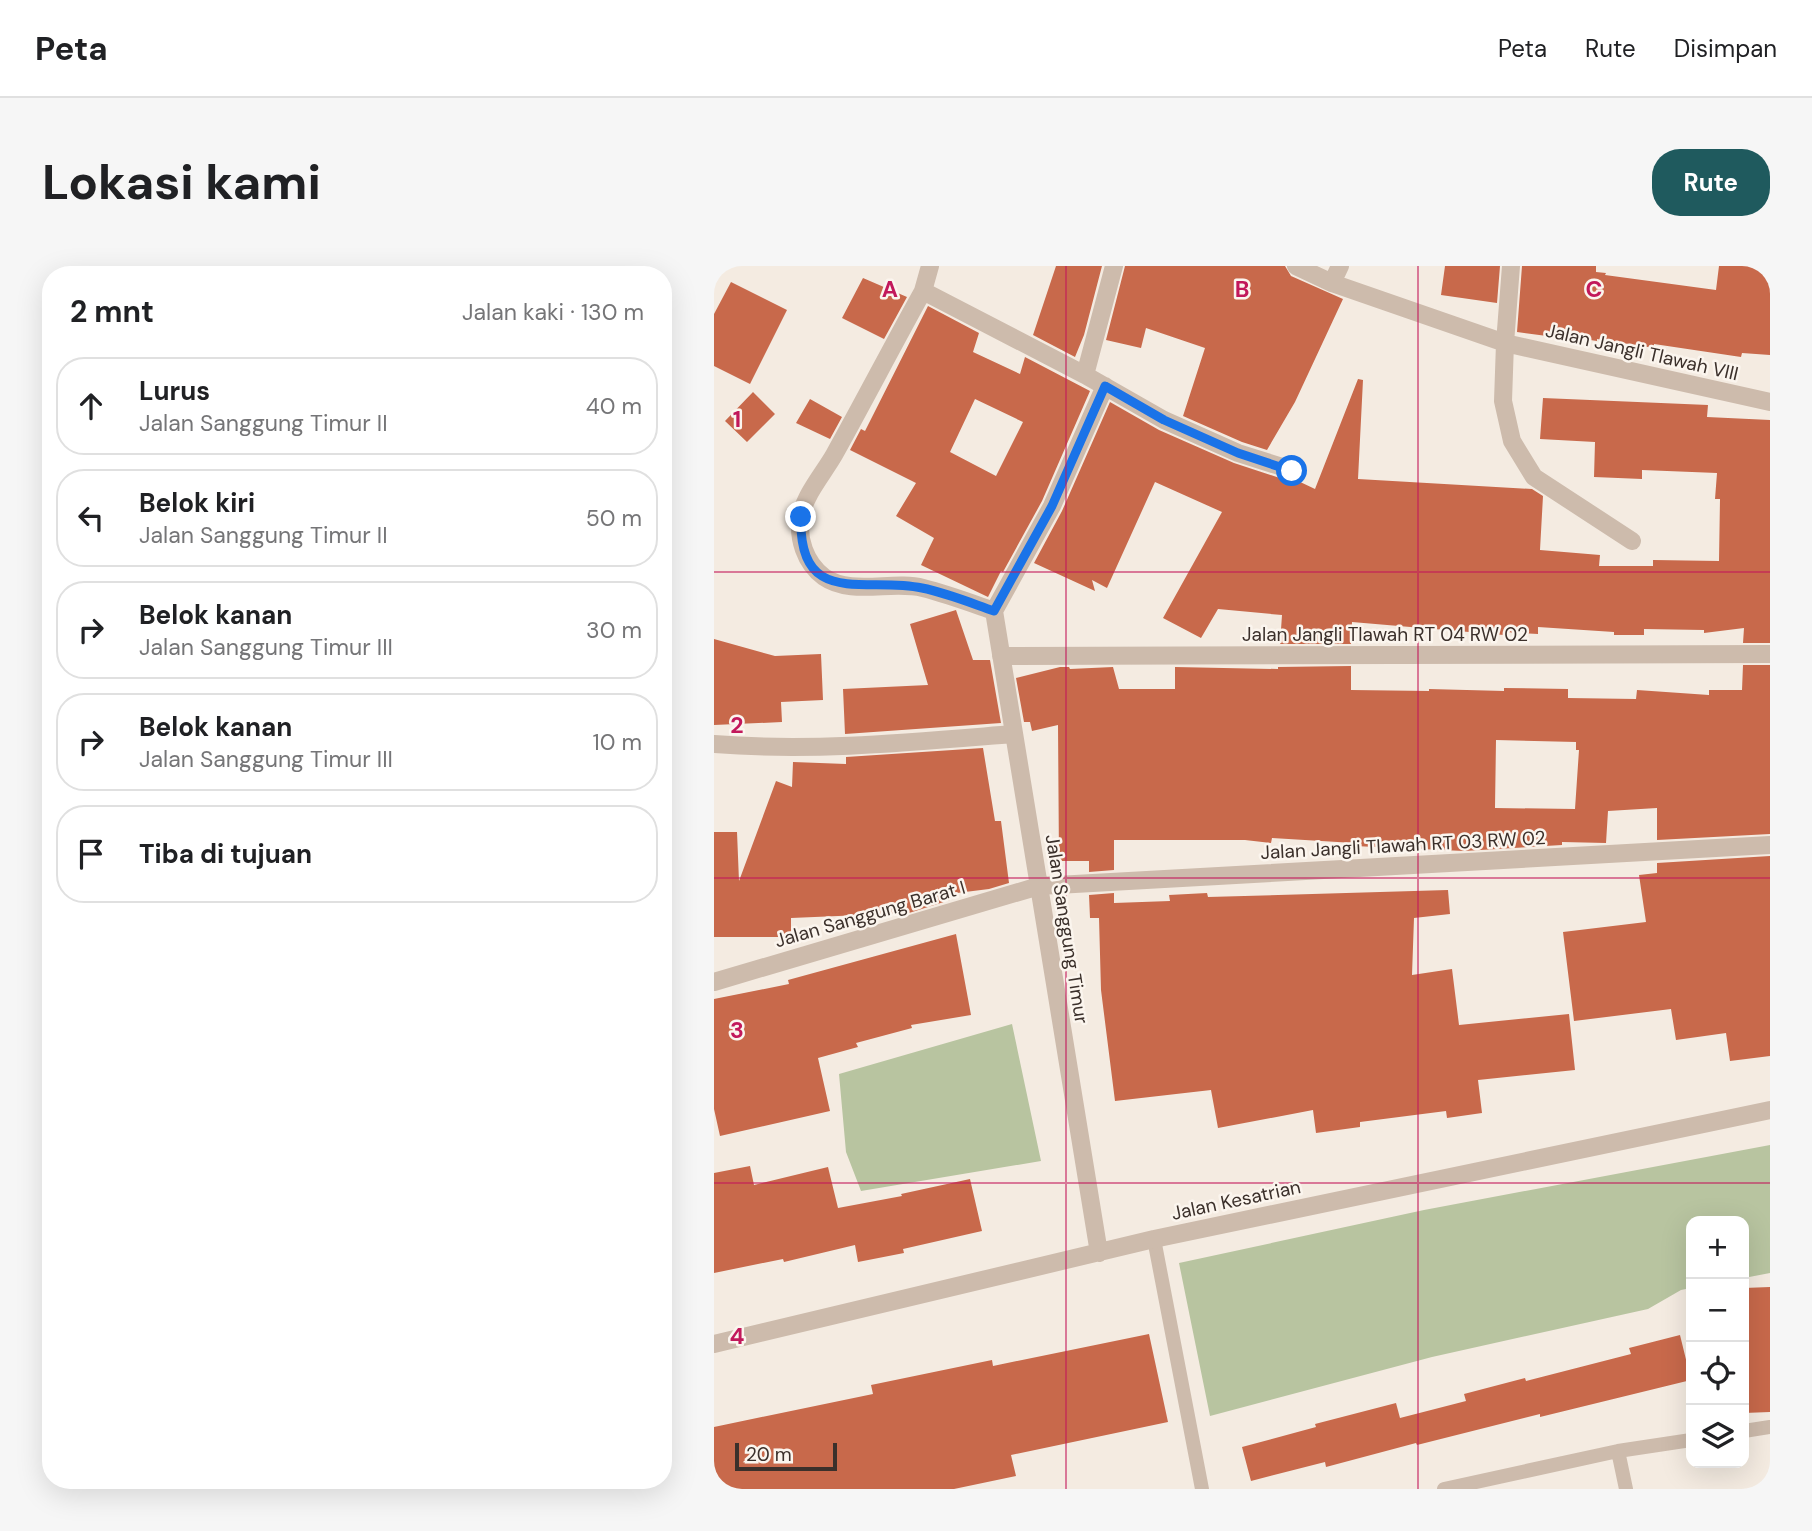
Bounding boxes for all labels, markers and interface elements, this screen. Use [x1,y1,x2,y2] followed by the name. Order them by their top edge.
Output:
[35,27,108,70] text: Peta
[1498,33,1547,64] text: Peta
[1585,33,1636,64] text: Rute
[1674,33,1777,64] text: Disimpan
[1652,149,1770,216] button: Rute
[42,150,321,214] text: Lokasi kami
[882,274,898,304] text: A
[1235,274,1249,304] text: B
[1586,274,1602,304] text: C
[70,292,154,331] text: 2 mnt
[462,297,644,327] text: Jalan kaki · 130 m
[1543,318,1741,386] street label: Jalan Jangli Tlawah VIII
[139,374,210,408] text: Lurus
[72,387,110,425] icon: ahead
[586,391,642,421] text: 40 m
[733,404,741,434] text: 1
[139,408,388,438] text: Jalan Sanggung Timur II
[1276,455,1307,486] route start
[139,486,255,520] text: Belok kiri
[72,499,110,537] icon: left
[785,501,816,532] route end
[586,503,642,533] text: 50 m
[139,520,388,550] text: Jalan Sanggung Timur II
[139,598,292,632] text: Belok kanan
[72,611,110,649] icon: right
[586,615,642,645] text: 30 m
[1242,622,1528,647] street label: Jalan Jangli Tlawah RT 04 RW 02
[139,632,393,662] text: Jalan Sanggung Timur III
[139,710,292,744] text: Belok kanan
[730,710,744,740] text: 2
[72,723,110,761] icon: right
[592,727,642,757] text: 10 m
[139,744,393,774] text: Jalan Sanggung Timur III
[1260,825,1546,865] street label: Jalan Jangli Tlawah RT 03 RW 02
[1040,833,1094,1025] street label: Jalan Sanggung Timur
[72,835,110,873] icon: arrive
[139,837,312,871] text: Tiba di tujuan
[772,875,968,953] street label: Jalan Sanggung Barat I
[730,1015,744,1045] text: 3
[1169,1174,1303,1226] street label: Jalan Kesatrian
[1686,1216,1749,1468] map controls
[1686,1216,1749,1279] button: +
[1686,1279,1749,1342] button: −
[730,1321,745,1351] text: 4
[1686,1342,1749,1405] button: locate
[1686,1405,1749,1468] button: layers
[735,1440,836,1472] scale bar
[746,1442,792,1467] text: 20 m

